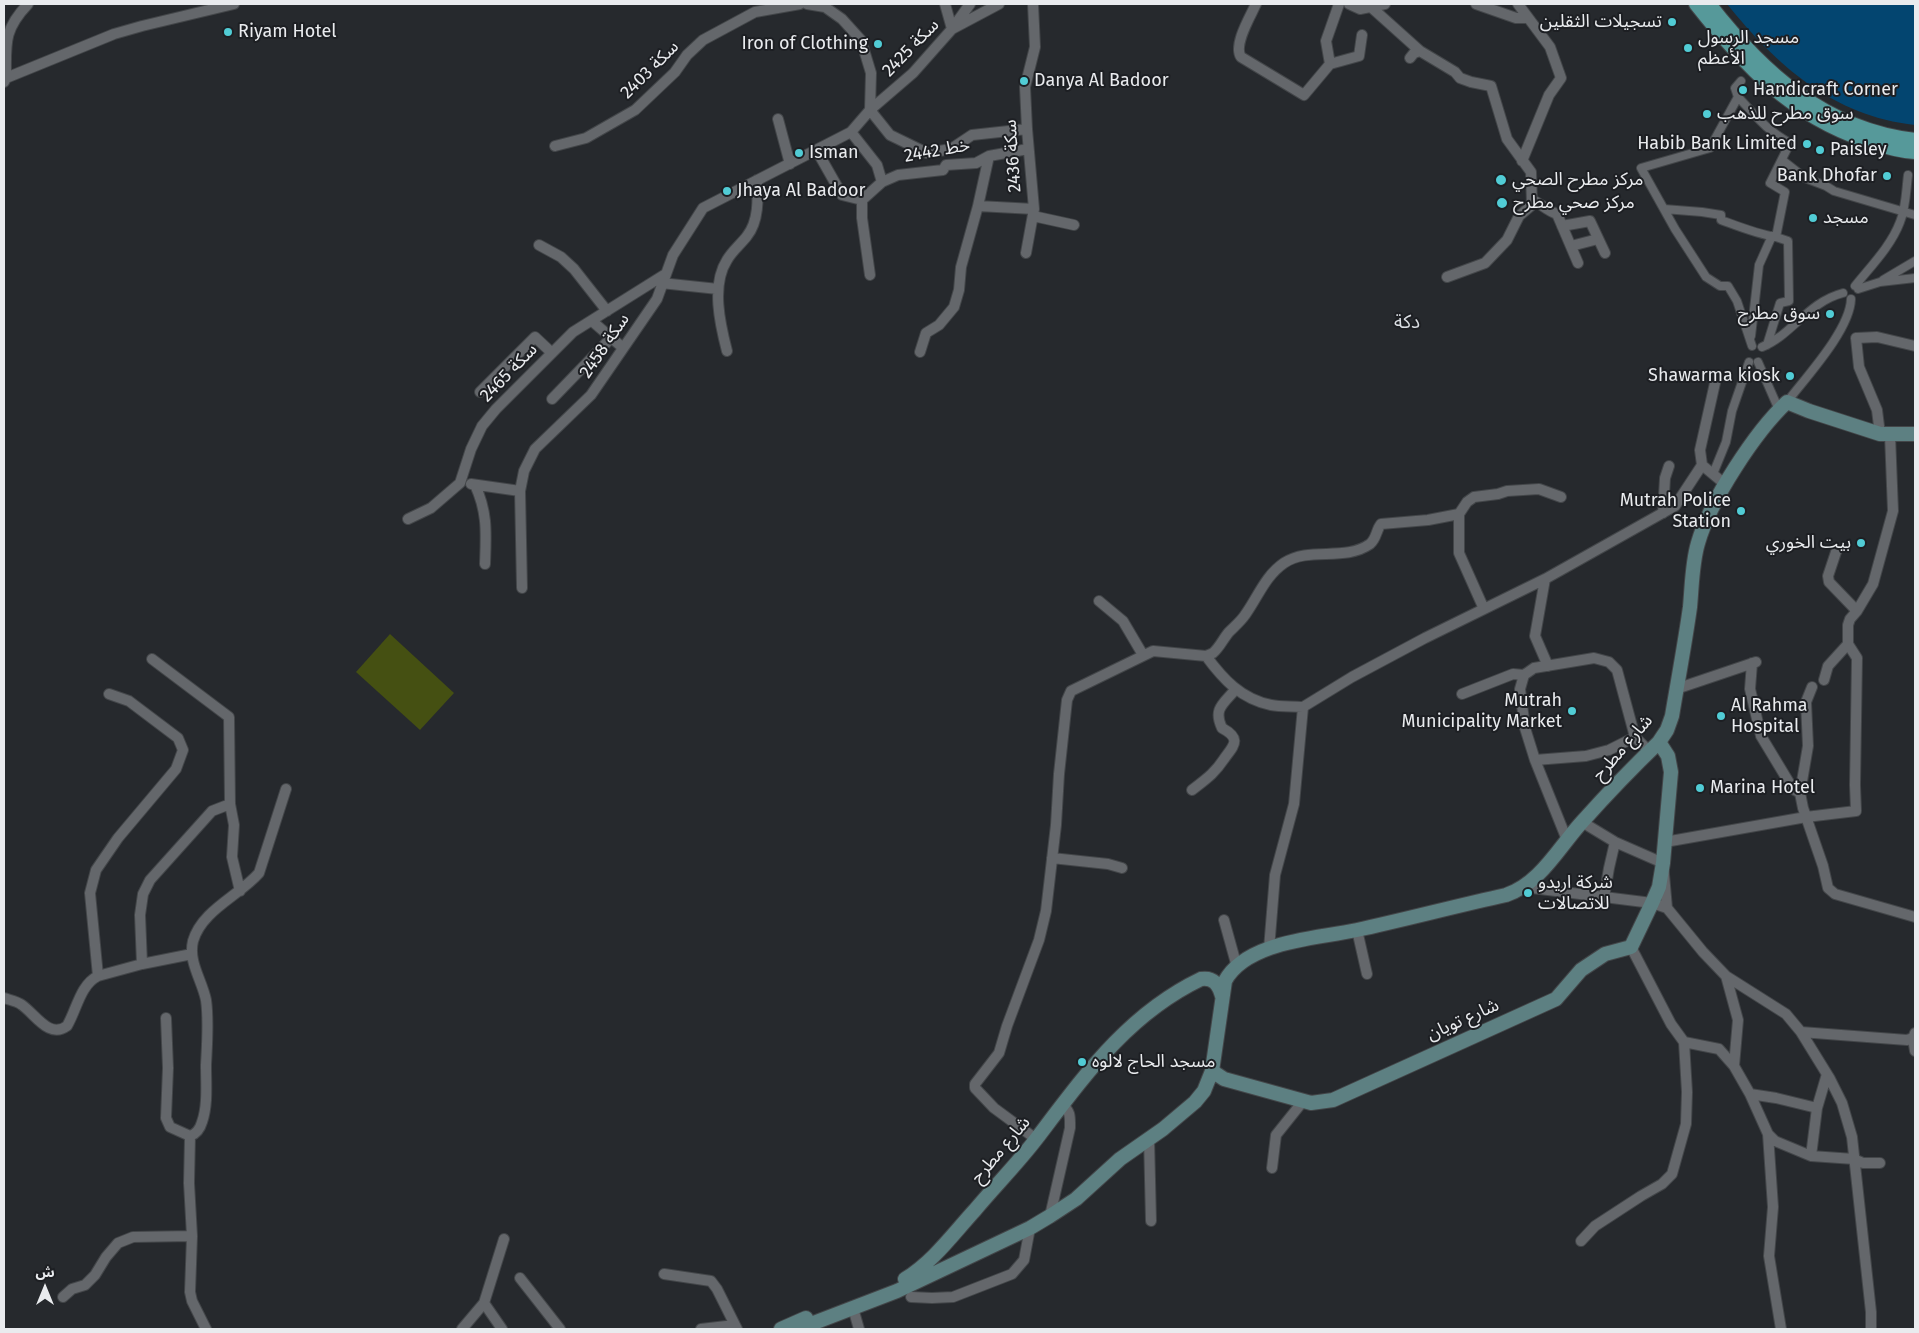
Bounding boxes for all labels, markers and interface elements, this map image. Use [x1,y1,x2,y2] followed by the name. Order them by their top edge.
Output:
[1540,11,1662,33] place label: تسجيلات الثقلين
[878,14,944,82] street label: سكة 2425
[1666,16,1678,28] marker: تسجيلات الثقلين
[238,21,337,43] place label: Riyam Hotel
[222,26,234,38] marker: Riyam Hotel
[1698,27,1799,70] place label: مسجد الرسول الأعظم
[742,33,868,55] place label: Iron of Clothing
[616,36,684,104] street label: سكة 2403
[872,38,884,50] marker: Iron of Clothing
[1682,42,1694,54] marker: مسجد الرسول الأعظم
[1034,70,1169,92] place label: Danya Al Badoor
[1018,75,1030,87] marker: Danya Al Badoor
[1753,79,1898,101] place label: Handicraft Corner
[1737,84,1749,96] marker: Handicraft Corner
[1717,103,1854,125] place label: سوق مطرح للذهب
[1701,108,1713,120] marker: سوق مطرح للذهب
[1000,119,1026,193] street label: سكة 2436
[1637,133,1797,155] place label: Habib Bank Limited
[902,135,972,167] street label: 2442 خط
[1801,138,1813,150] marker: Habib Bank Limited
[1830,139,1887,161] place label: Paisley
[809,142,858,164] place label: Isman
[1814,144,1826,156] marker: Paisley
[793,147,805,159] marker: Isman
[1777,165,1877,187] place label: Bank Dhofar
[1512,169,1644,191] place label: مركز مطرح الصحي
[1881,170,1893,182] marker: Bank Dhofar
[1494,173,1508,187] marker: مركز مطرح الصحي
[737,180,866,202] place label: Jhaya Al Badoor
[721,185,733,197] marker: Jhaya Al Badoor
[1513,192,1635,214] place label: مركز صحي مطرح
[1495,196,1509,210] marker: مركز صحي مطرح
[1823,207,1869,229] place label: مسجد
[1807,212,1819,224] marker: مسجد
[1738,303,1820,325] place label: سوق مطرح
[1824,308,1836,320] marker: سوق مطرح
[575,309,635,383] street label: سكة 2458
[1394,312,1420,334] district label: دكة
[476,339,542,407] street label: سكة 2465
[1648,365,1780,387] place label: Shawarma kiosk
[1784,370,1796,382] marker: Shawarma kiosk
[1620,490,1731,532] place label: Mutrah Police Station
[1735,505,1747,517] marker: Mutrah Police Station
[1766,532,1851,554] place label: بيت الخوري
[1855,537,1867,549] marker: بيت الخوري
[1402,690,1562,732] place label: Mutrah Municipality Market
[1731,695,1808,738] place label: Al Rahma Hospital
[1566,705,1578,717] marker: Mutrah Municipality Market
[1588,710,1658,786] street label: شارع مطرح
[1715,710,1727,722] marker: Al Rahma Hospital
[1710,777,1815,799] place label: Marina Hotel
[1694,782,1706,794] marker: Marina Hotel
[1538,872,1613,914] place label: شركة اريدو للاتصالات
[1522,887,1534,899] marker: شركة اريدو للاتصالات
[1424,995,1502,1045] street label: شارع تويان
[1092,1051,1215,1073] place label: مسجد الحاج لالوه
[1076,1056,1088,1068] marker: مسجد الحاج لالوه
[967,1112,1035,1188] street label: شارع مطرح
[20,1263,70,1313] north arrow
[35,1264,55,1281] text: ش

